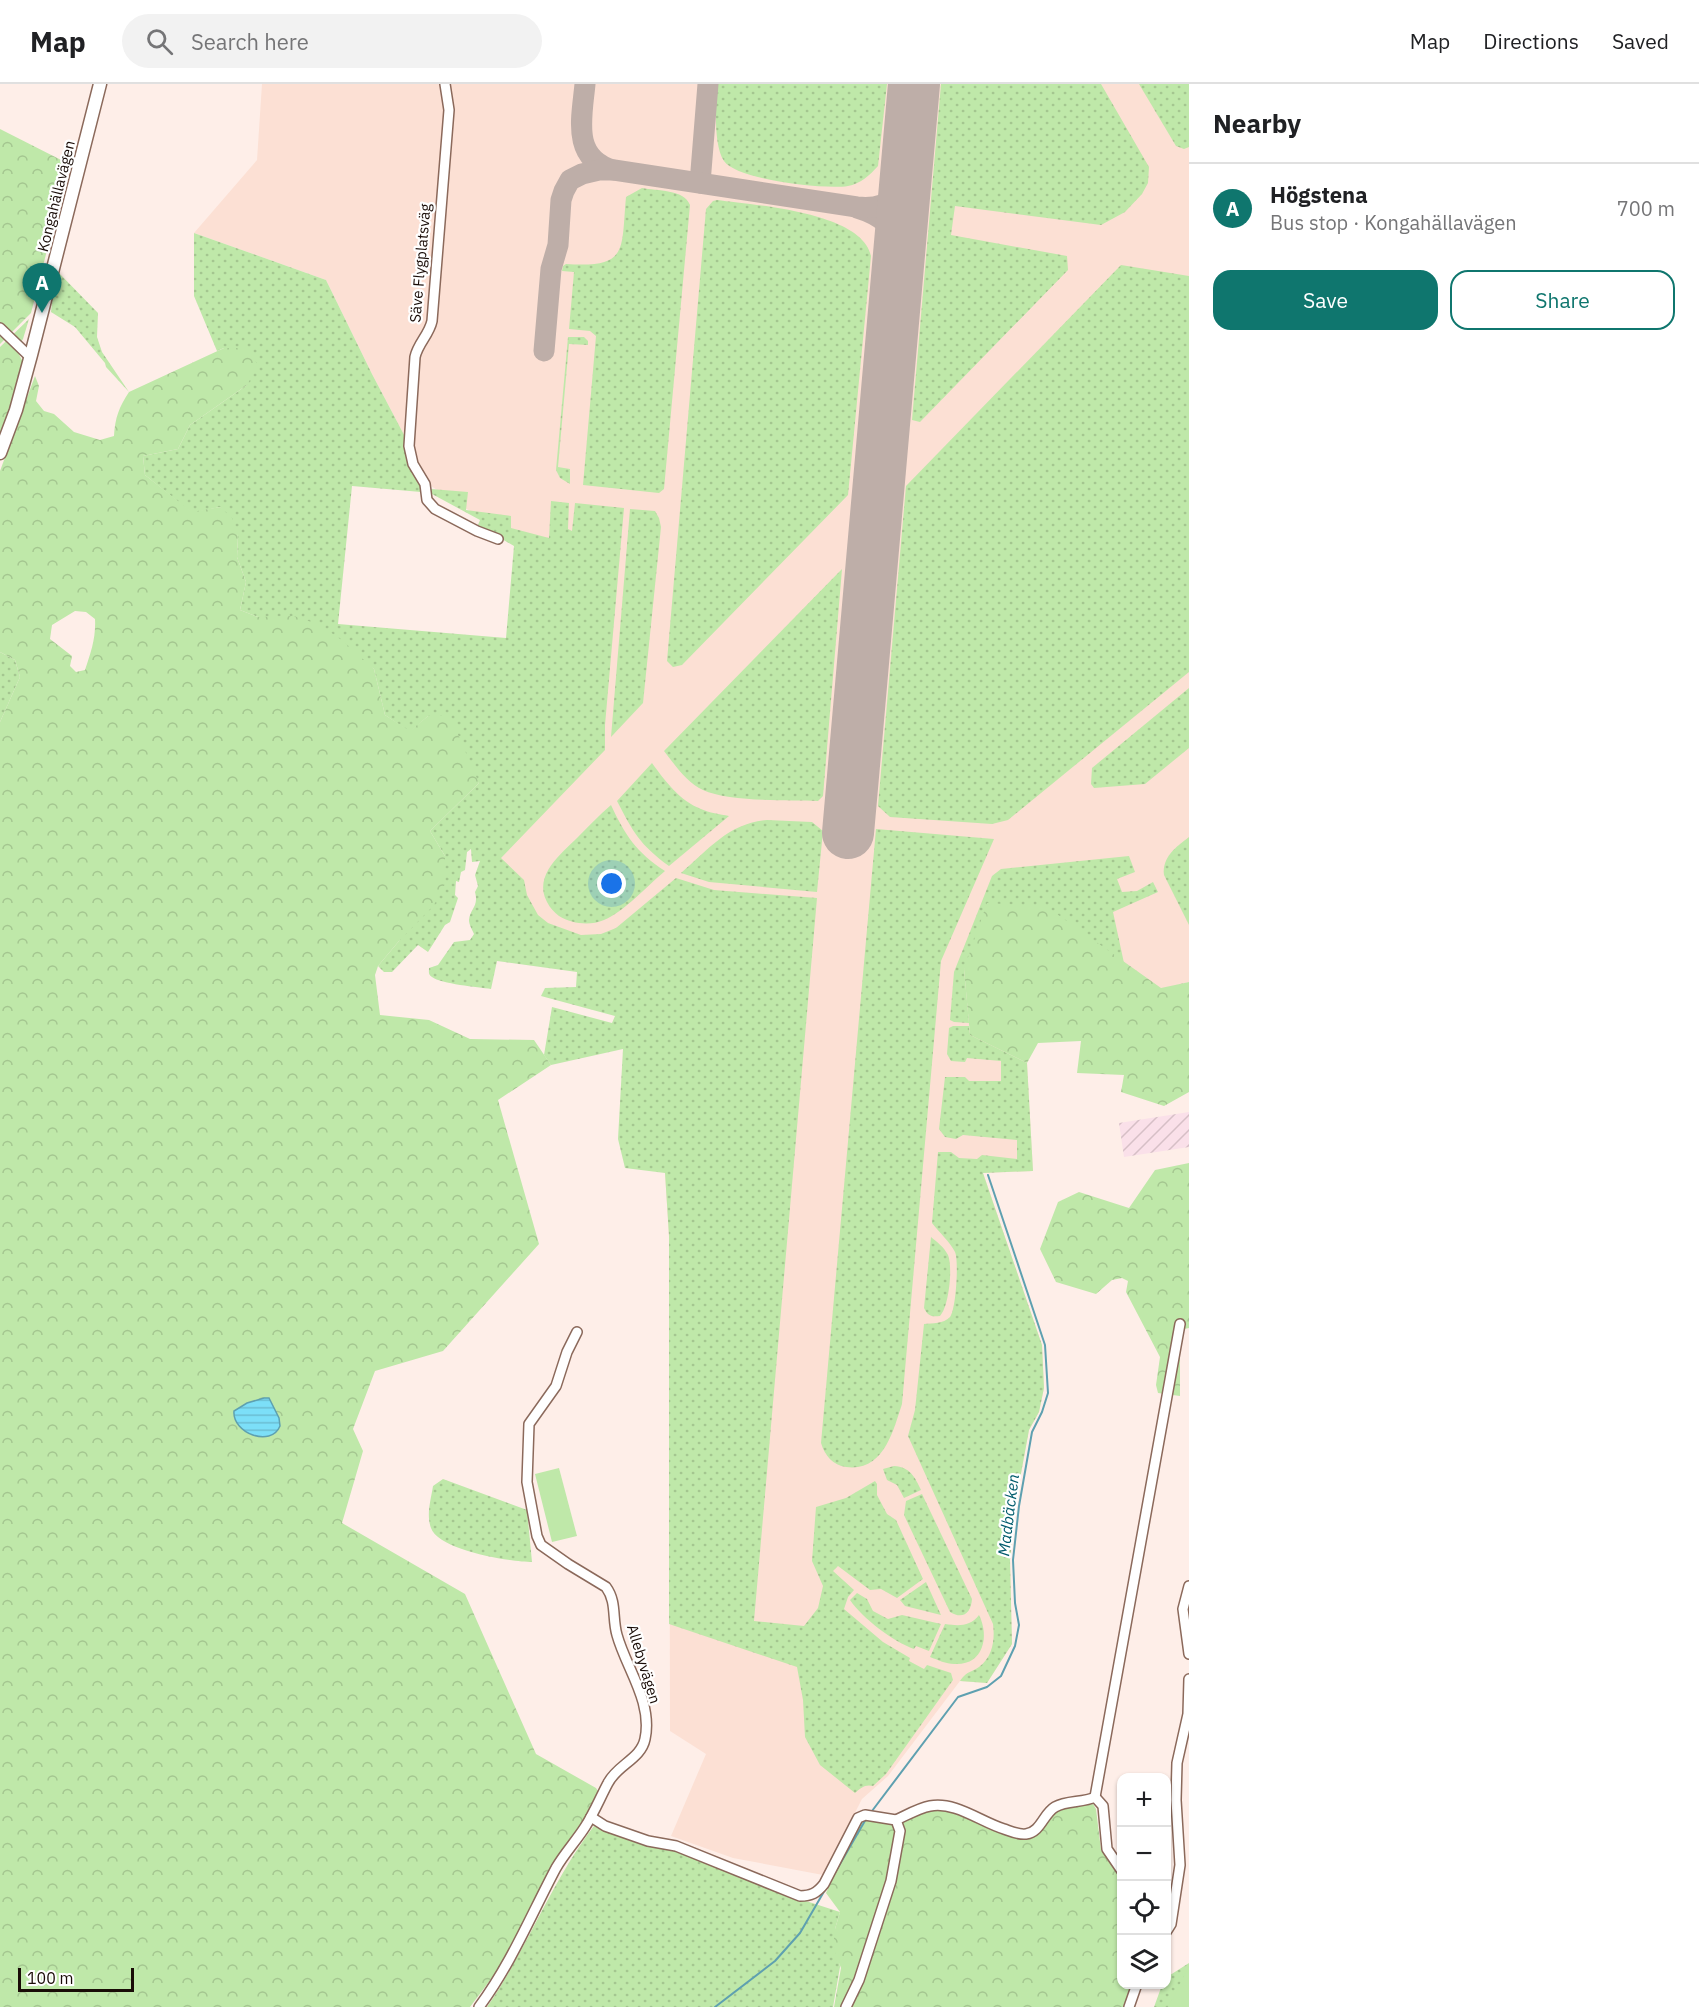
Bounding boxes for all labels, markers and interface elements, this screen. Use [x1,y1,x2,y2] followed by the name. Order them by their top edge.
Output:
[122,14,542,68] search box
[30,23,86,60] text: Map
[143,25,176,58] icon: search
[191,27,309,56] text: Search here
[1410,27,1450,55] text: Map
[1483,27,1579,55] text: Directions
[1612,27,1669,55] text: Saved
[1213,106,1301,140] text: Nearby
[33,138,79,254] street label: Kongahällavägen
[1270,180,1368,209] text: Högstena
[1226,195,1239,222] text: A
[1617,195,1675,222] text: 700 m
[405,203,435,323] street label: Säve Flygplatsväg
[1270,209,1517,236] text: Bus stop · Kongahällavägen
[22,264,62,313] pin: A
[1213,270,1438,330] button: Save
[1450,270,1675,330] button: Share
[597,869,626,898] your location
[993,1473,1023,1557] water label: Madbäcken
[623,1622,665,1706] street label: Allebyvägen
[1117,1773,1171,1989] map controls
[1117,1773,1171,1827] button: +
[1117,1827,1171,1881] button: −
[1117,1881,1171,1935] button: locate
[1117,1935,1171,1989] button: layers
[18,1965,134,1992] scale bar
[27,1968,74,1988] text: 100 m

